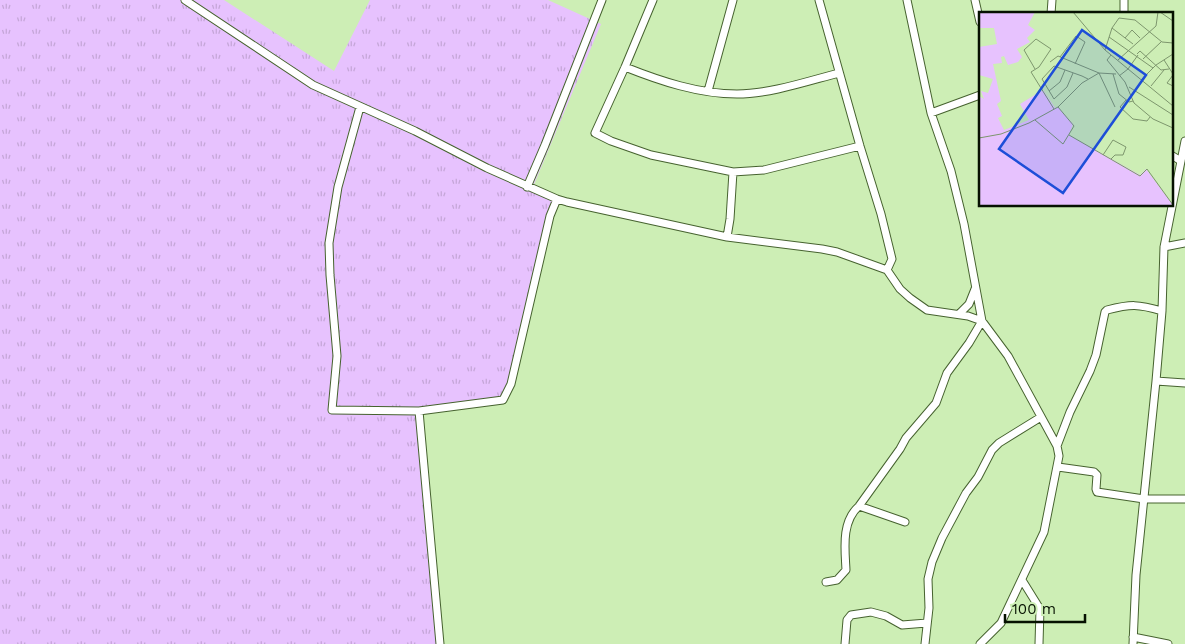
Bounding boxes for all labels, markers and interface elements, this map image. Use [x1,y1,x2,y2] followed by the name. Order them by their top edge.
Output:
[979,12,1172,206] inset map
[1005,592,1085,624] scale bar
[1012,600,1056,618] text: 100 m

